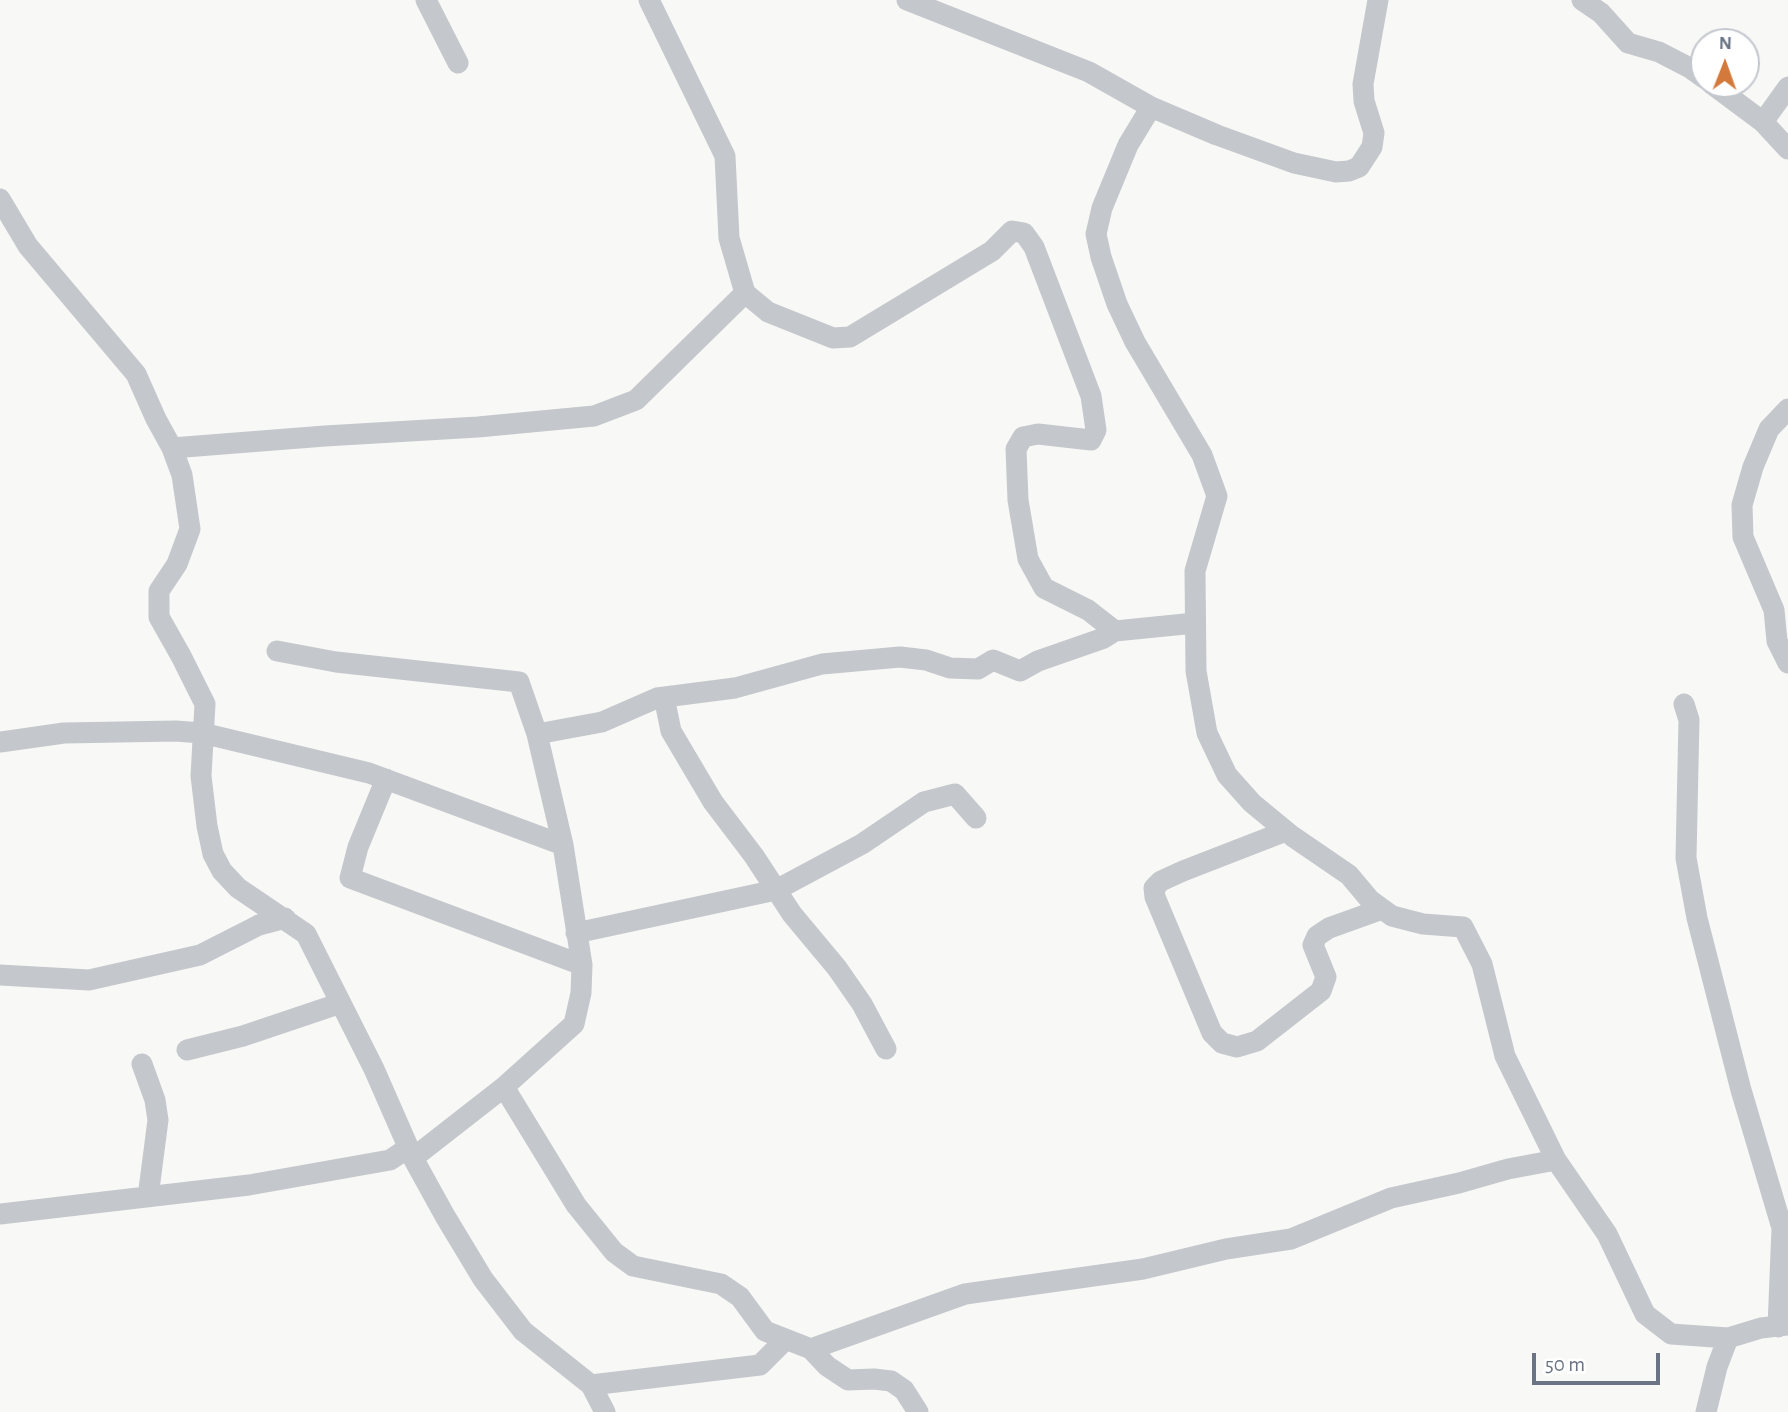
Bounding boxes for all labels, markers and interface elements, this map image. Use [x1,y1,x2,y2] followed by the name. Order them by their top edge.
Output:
[1690,28,1760,98] north arrow
[1719,34,1732,53] text: N
[1536,1338,1664,1382] scale bar
[1545,1354,1585,1375] text: 50 m

